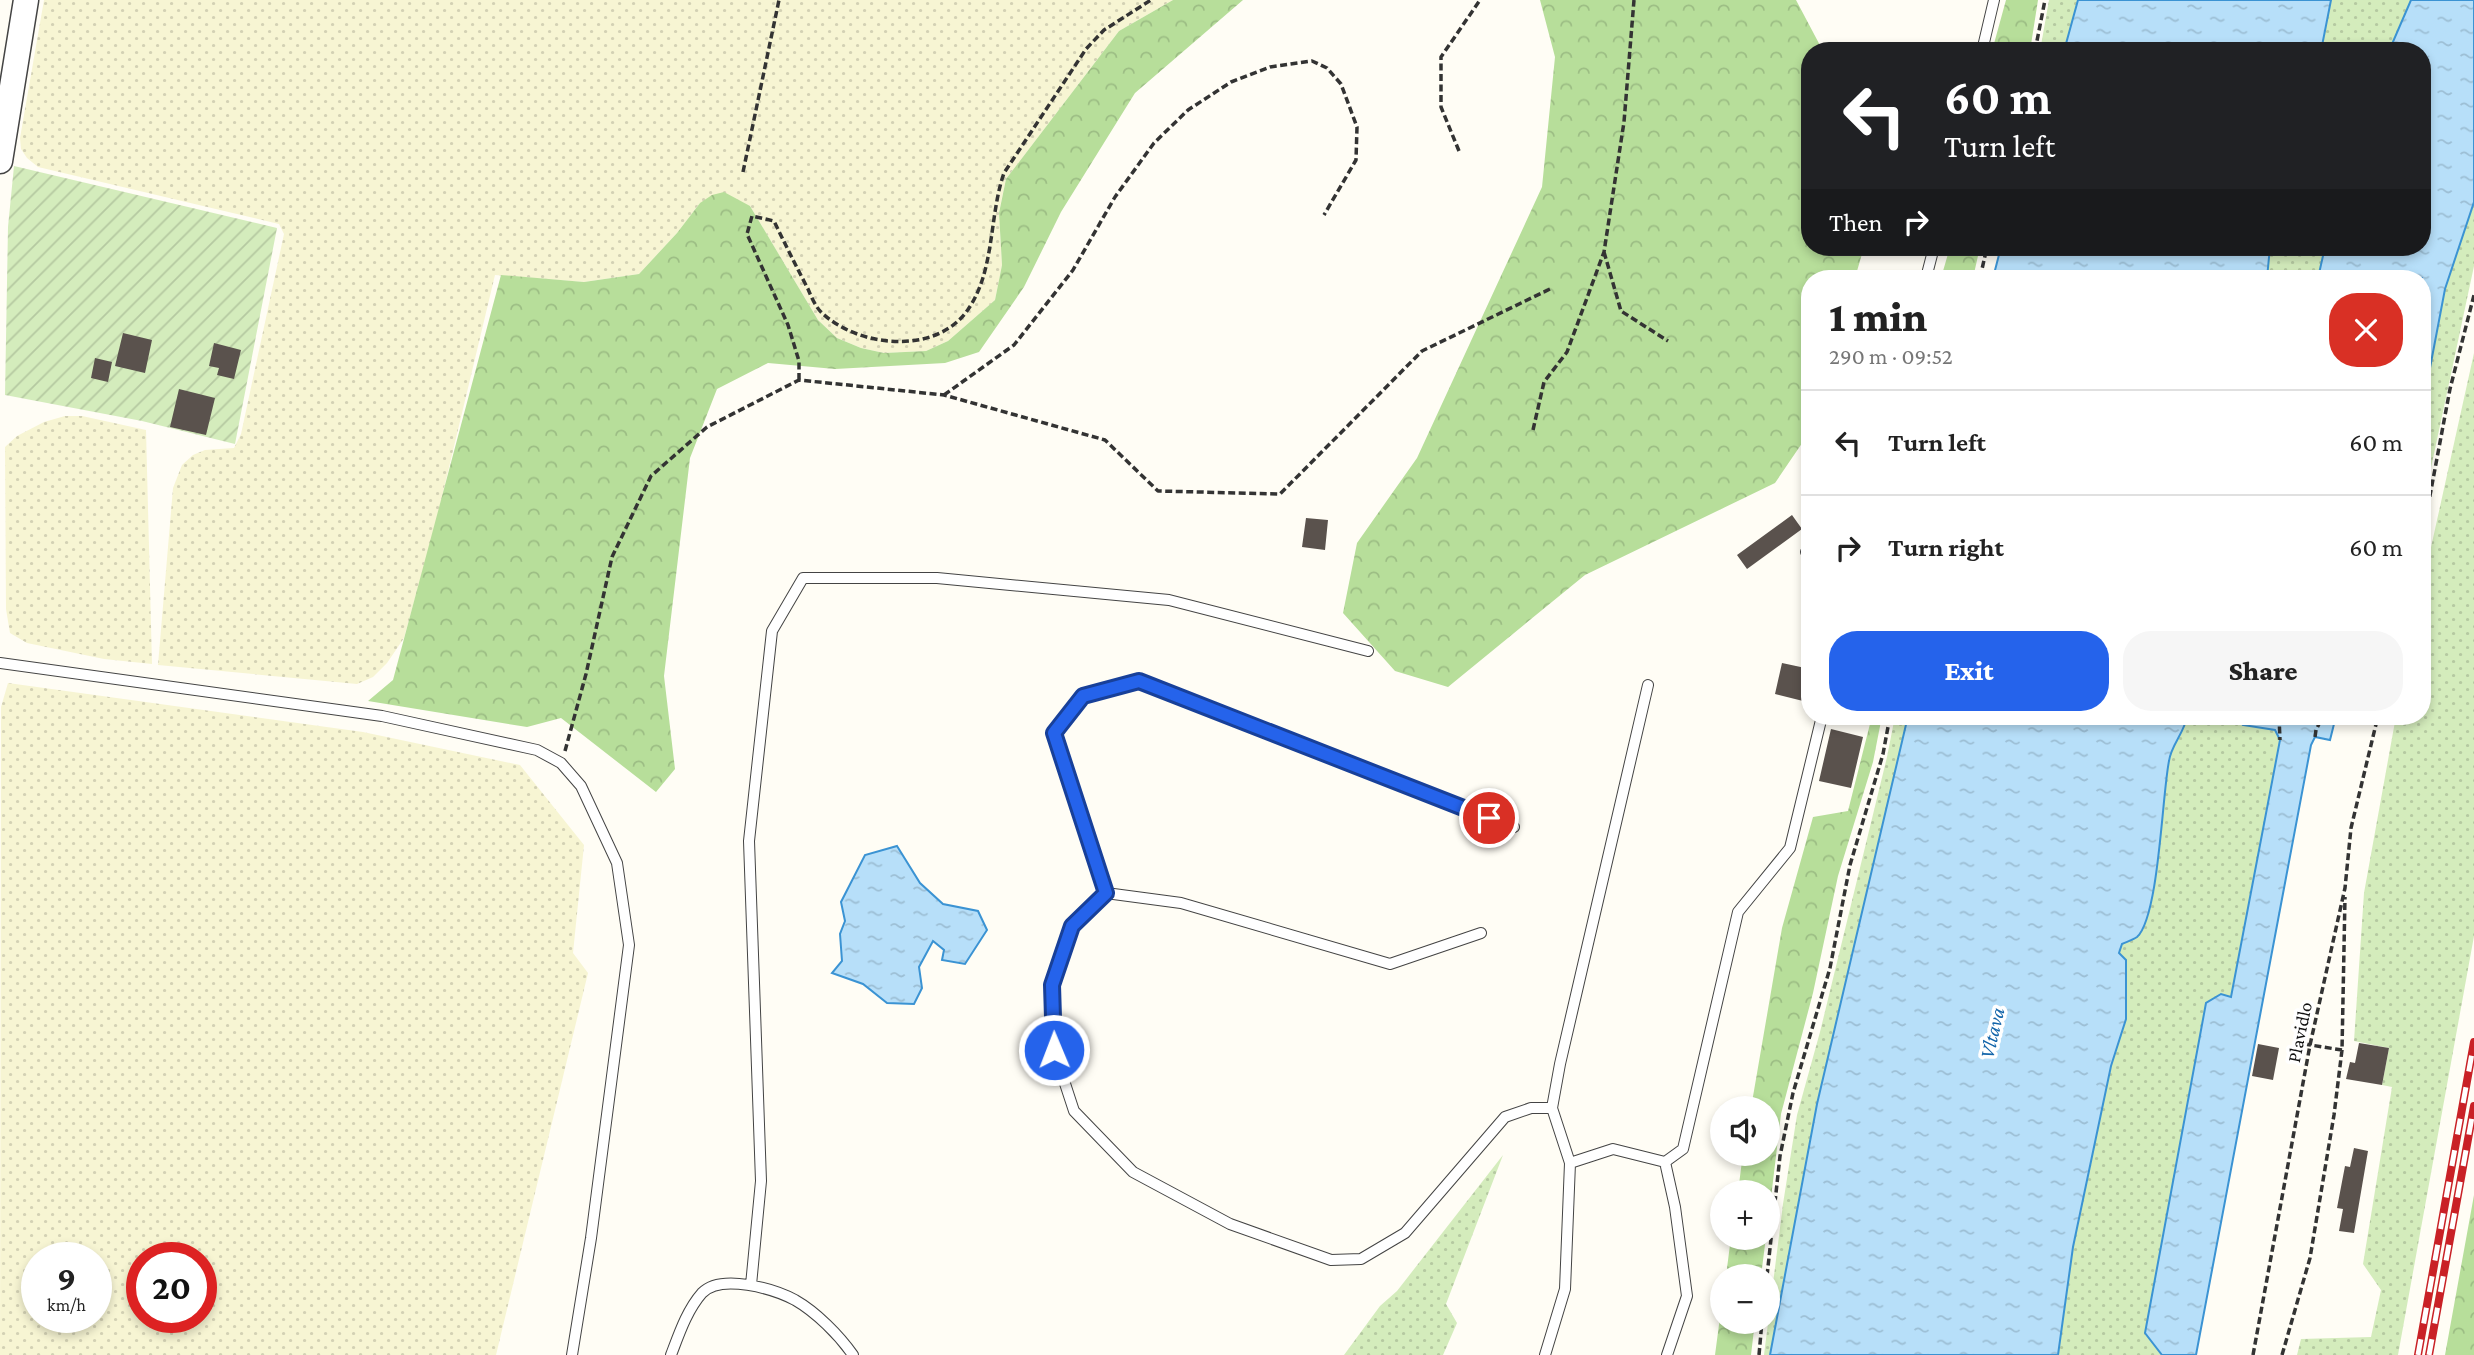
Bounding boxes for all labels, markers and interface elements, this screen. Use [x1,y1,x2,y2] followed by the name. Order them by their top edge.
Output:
[1829,70,1920,161] icon: left
[1944,70,2051,125] text: 60 m
[1944,128,2055,164] text: Turn left
[1897,203,1935,241] icon: right
[1829,208,1883,237] text: Then
[1829,293,1927,340] text: 1 min
[2329,293,2403,367] button: close
[1829,343,1953,369] text: 290 m · 09:52
[1829,424,1867,462] icon: left
[1888,428,1986,457] text: Turn left
[2349,428,2403,457] text: 60 m
[1829,529,1867,567] icon: right
[1888,533,2004,562] text: Turn right
[2349,533,2403,562] text: 60 m
[1829,631,2109,711] button: Exit
[2123,631,2403,711] button: Share
[1459,788,1519,848] pin
[1470,799,1508,837] icon: arrive
[2283,1000,2316,1064] street label: Plavidlo
[1974,1005,2010,1061] water label: Vltava
[1017,1013,1091,1087] position arrow
[1710,1096,1780,1334] map controls
[1710,1096,1780,1166] button: sound
[1710,1180,1780,1250] button: +
[126,1242,217,1333] speed limit sign: 20
[57,1259,76,1298] text: 9
[1710,1264,1780,1334] button: −
[47,1295,86,1315] text: km/h

